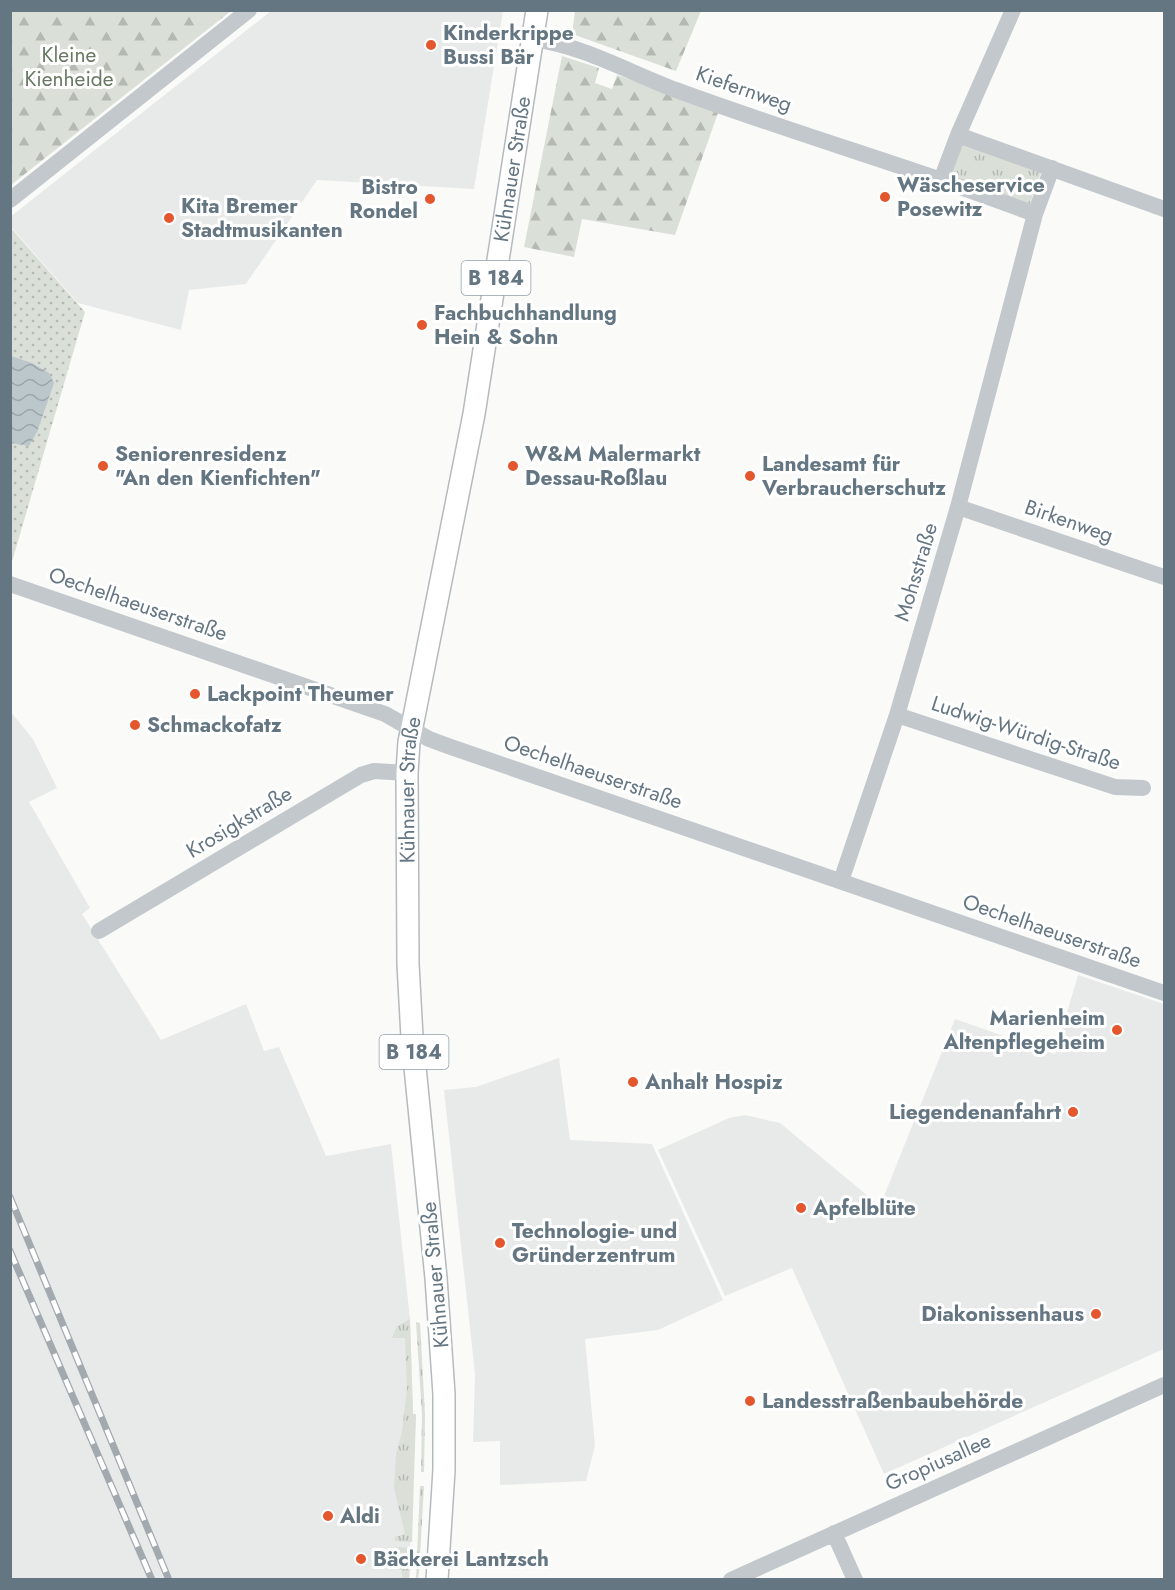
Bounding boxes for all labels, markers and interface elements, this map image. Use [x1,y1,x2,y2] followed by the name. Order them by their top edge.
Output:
[443,18,574,72] place label: Kinderkrippe Bussi Bär
[424,38,438,52] marker: Kinderkrippe Bussi Bär
[24,40,114,94] park label: Kleine Kienheide
[692,59,796,119] street label: Kiefernweg
[486,94,538,244] street label: Kühnauer Straße
[897,170,1045,224] place label: Wäscheservice Posewitz
[349,172,418,226] place label: Bistro Rondel
[878,190,892,204] marker: Wäscheservice Posewitz
[181,191,343,245] place label: Kita Bremer Stadtmusikanten
[423,192,437,206] marker: Bistro Rondel
[162,211,176,225] marker: Kita Bremer Stadtmusikanten
[462,261,530,295] road number: B 184
[434,298,617,352] place label: Fachbuchhandlung Hein & Sohn
[415,318,429,332] marker: Fachbuchhandlung Hein & Sohn
[115,439,321,493] place label: Seniorenresidenz "An den Kienfichten"
[525,439,701,493] place label: W&M Malermarkt Dessau-Roßlau
[761,449,946,503] place label: Landesamt für Verbraucherschutz
[96,459,110,473] marker: Seniorenresidenz "An den Kienfichten"
[506,459,520,473] marker: W&M Malermarkt Dessau-Roßlau
[743,469,757,483] marker: Landesamt für Verbraucherschutz
[1021,492,1117,550] street label: Birkenweg
[887,519,945,625] street label: Mohsstraße
[45,559,231,649] street label: Oechelhaeuserstraße
[207,679,394,709] place label: Lackpoint Theumer
[188,687,202,701] marker: Lackpoint Theumer
[927,688,1125,778] street label: Ludwig-Würdig-Straße
[147,710,282,740] place label: Schmackofatz
[392,714,429,863] street label: Kühnauer Straße
[128,718,142,732] marker: Schmackofatz
[500,727,686,817] street label: Oechelhaeuserstraße
[180,778,298,865] street label: Krosigkstraße
[959,886,1145,976] street label: Oechelhaeuserstraße
[942,1003,1105,1057] place label: Marienheim Altenpflegeheim
[1110,1023,1124,1037] marker: Marienheim Altenpflegeheim
[380,1035,448,1069] road number: B 184
[644,1067,783,1097] place label: Anhalt Hospiz
[626,1075,640,1089] marker: Anhalt Hospiz
[889,1097,1061,1127] place label: Liegendenanfahrt
[1066,1105,1080,1119] marker: Liegendenanfahrt
[812,1193,916,1223] place label: Apfelblüte
[414,1200,456,1349] street label: Kühnauer Straße
[794,1201,808,1215] marker: Apfelblüte
[512,1216,677,1270] place label: Technologie- und Gründerzentrum
[493,1236,507,1250] marker: Technologie- und Gründerzentrum
[921,1299,1084,1329] place label: Diakonissenhaus
[1089,1307,1103,1321] marker: Diakonissenhaus
[762,1386,1023,1416] place label: Landesstraßenbaubehörde
[743,1394,757,1408] marker: Landesstraßenbaubehörde
[880,1425,996,1499] street label: Gropiusallee
[339,1501,380,1531] place label: Aldi
[321,1509,335,1523] marker: Aldi
[373,1544,549,1574] place label: Bäckerei Lantzsch
[354,1552,368,1566] marker: Bäckerei Lantzsch

